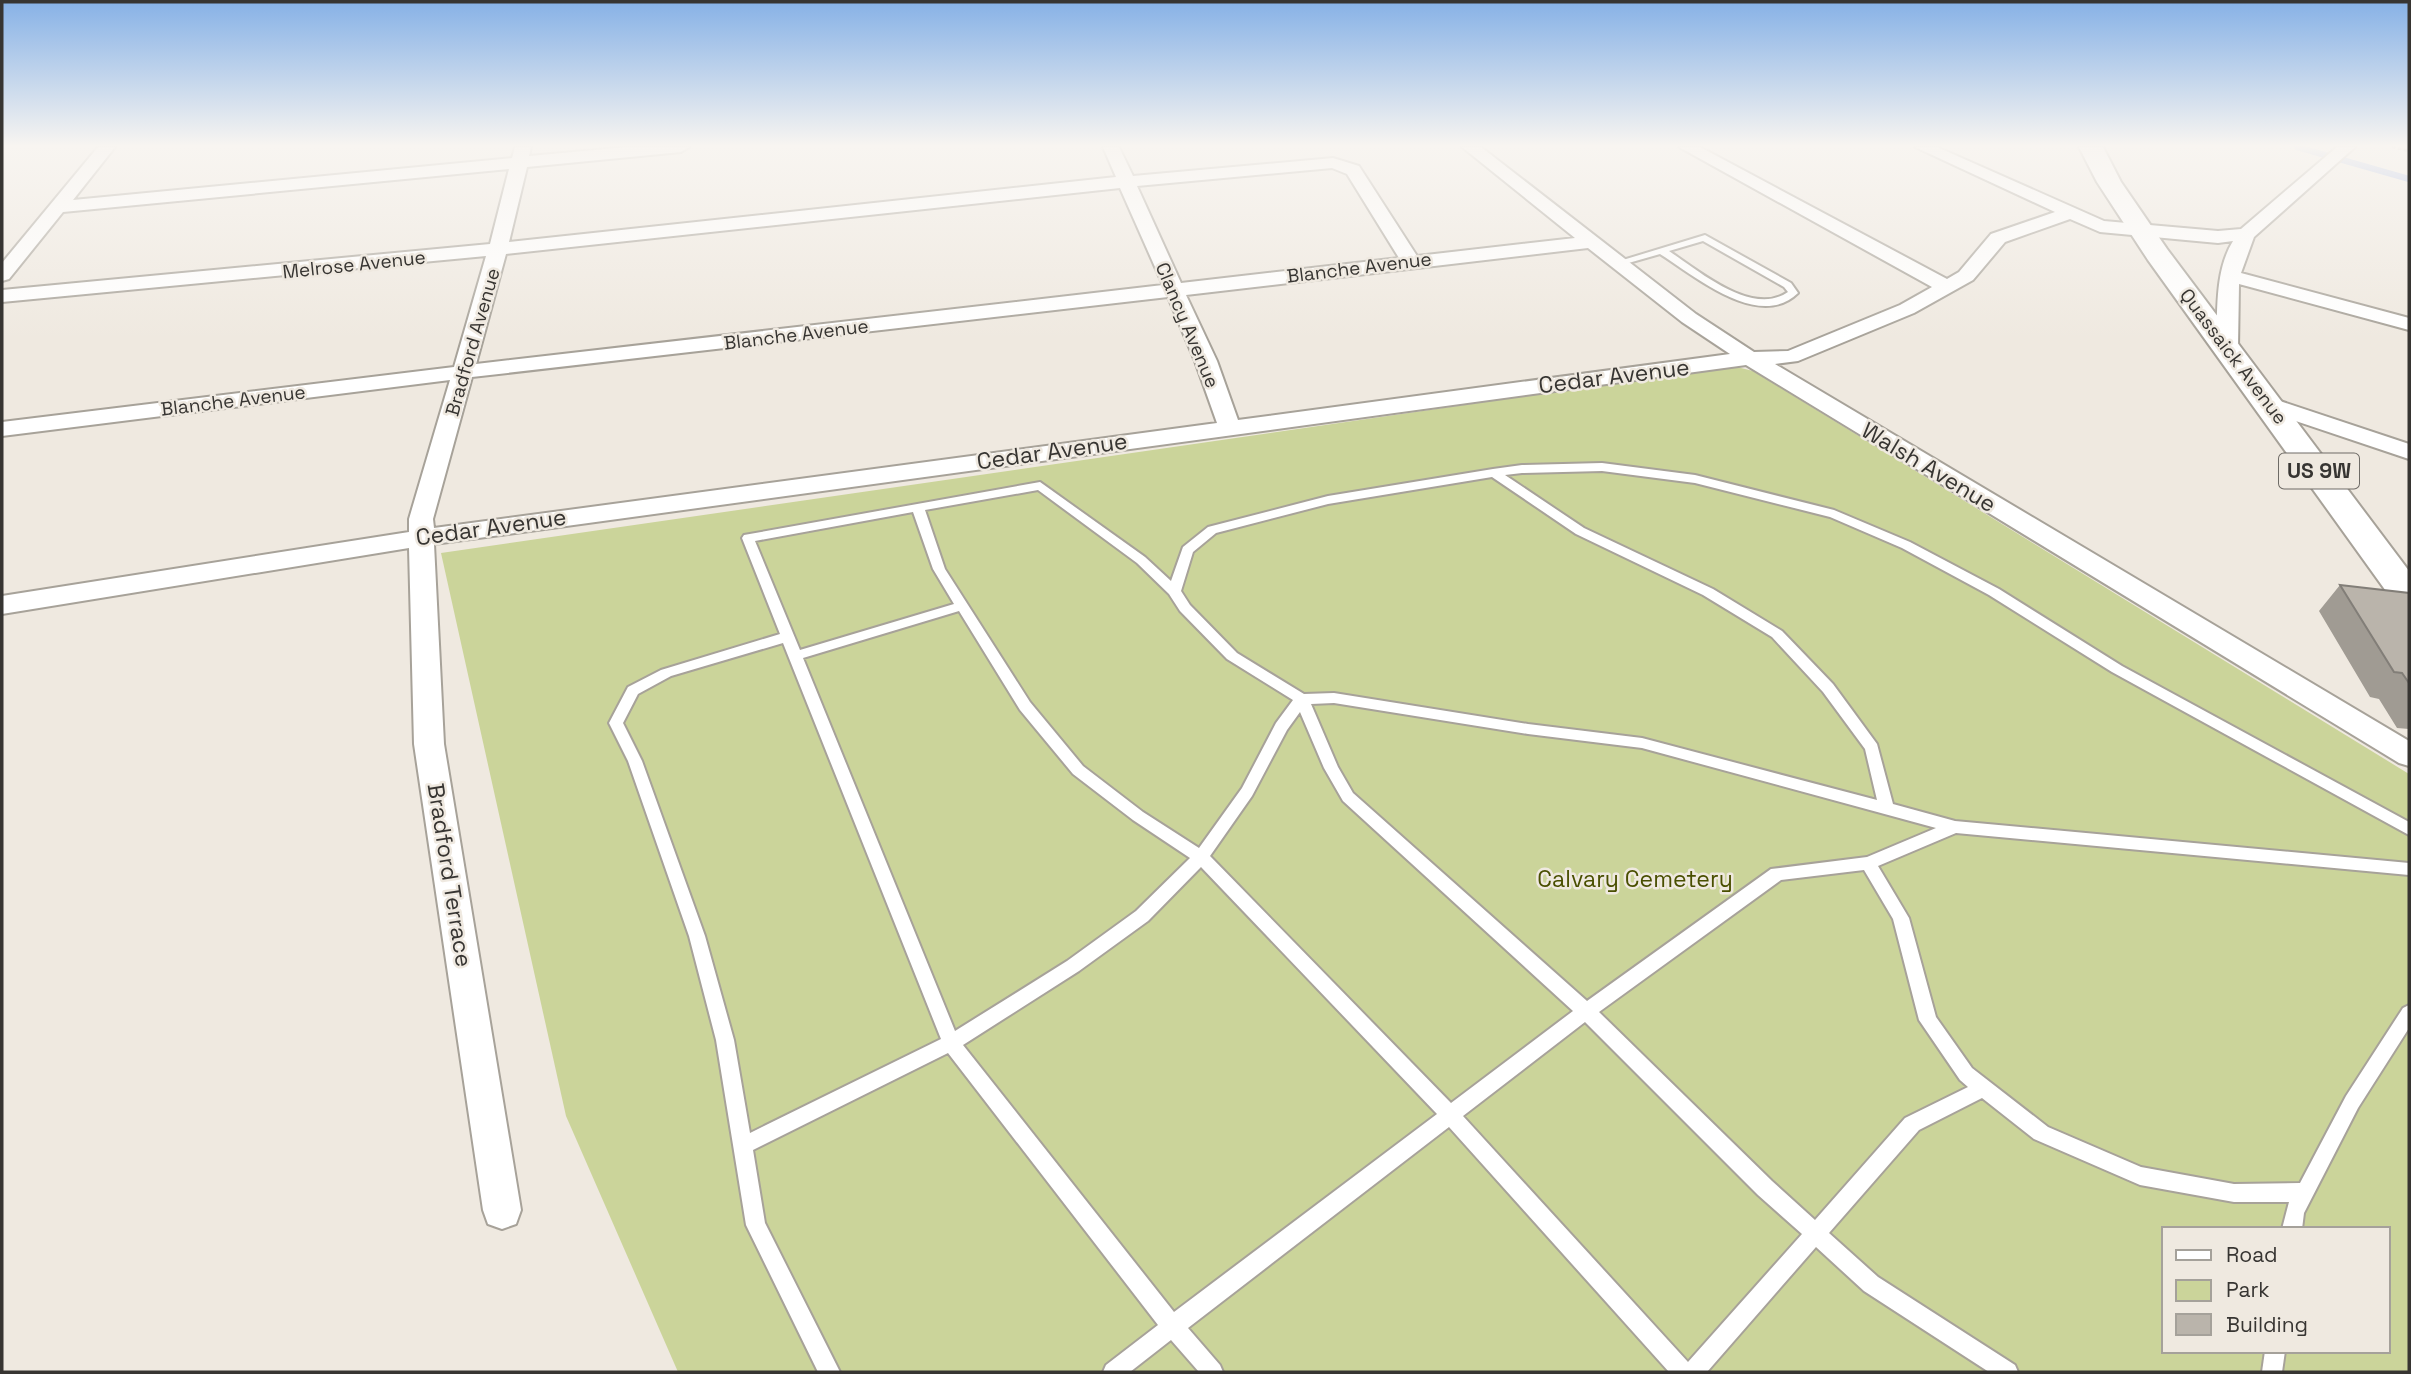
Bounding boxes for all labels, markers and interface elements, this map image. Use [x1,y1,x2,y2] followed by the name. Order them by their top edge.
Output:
[281,245,427,284] street label: Melrose Avenue
[1285,246,1433,289] street label: Blanche Avenue
[1150,259,1225,392] street label: Clancy Avenue
[439,265,506,419] street label: Bradford Avenue
[2174,283,2293,429] street label: Quassaick Avenue
[722,313,870,356] street label: Blanche Avenue
[1537,352,1691,400] street label: Cedar Avenue
[159,379,307,422] street label: Blanche Avenue
[1856,415,2002,519] street label: Walsh Avenue
[975,426,1129,476] street label: Cedar Avenue
[2279,454,2359,489] road number: US 9W
[414,502,568,552] street label: Cedar Avenue
[421,781,479,969] street label: Bradford Terrace
[1537,864,1733,894] park label: Calvary Cemetery
[2162,1227,2390,1353] legend
[2226,1241,2278,1268] text: Road
[2226,1276,2270,1303] text: Park
[2226,1311,2308,1338] text: Building

